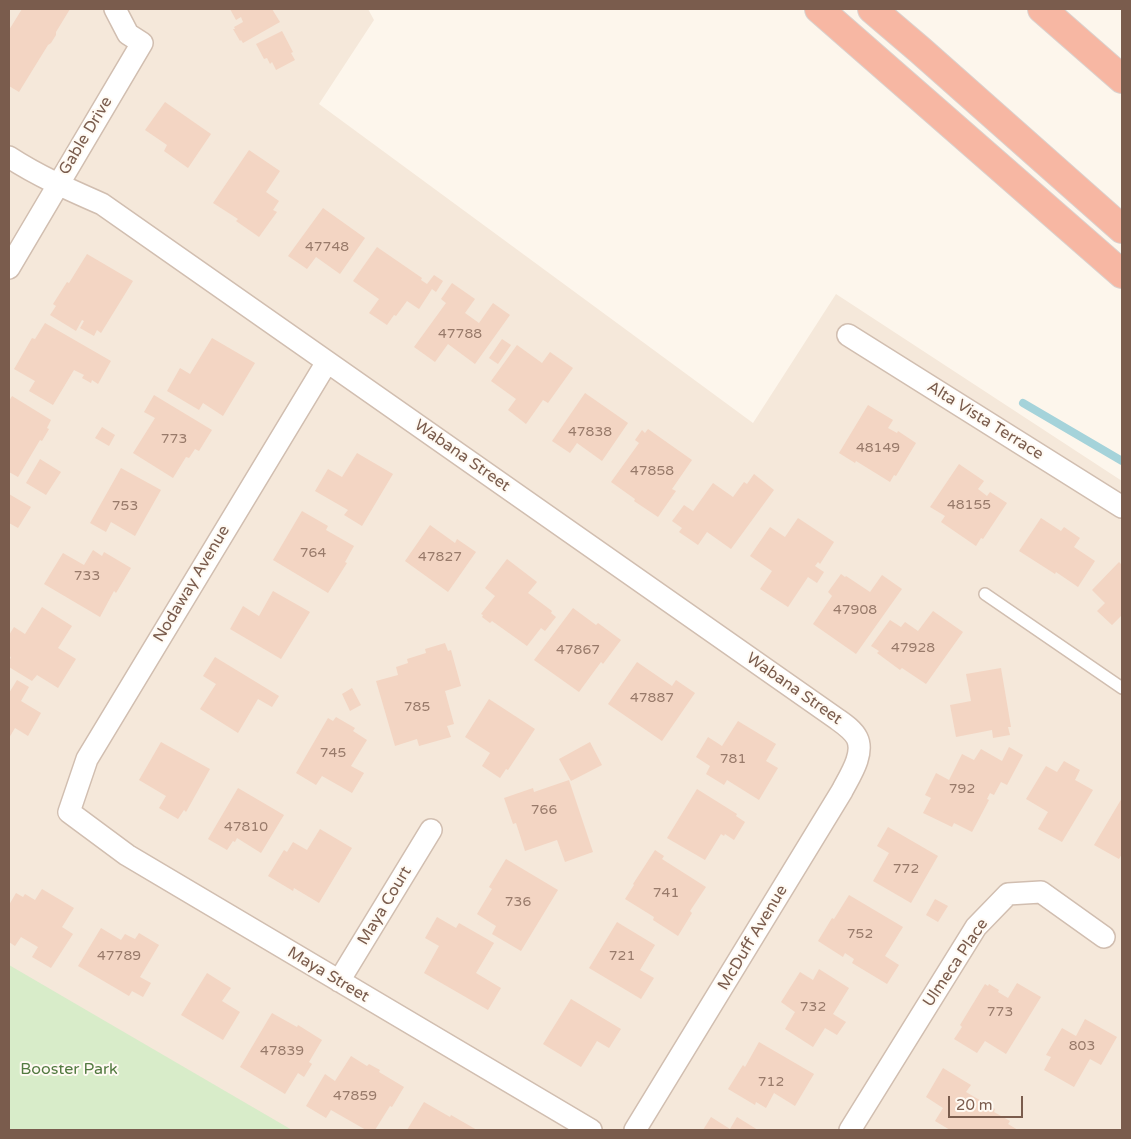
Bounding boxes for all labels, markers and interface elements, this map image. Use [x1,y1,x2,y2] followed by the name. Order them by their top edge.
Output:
[55,93,117,179] street label: Gable Drive
[305,239,349,255] house number: 47748
[438,326,482,342] house number: 47788
[923,378,1047,464] street label: Alta Vista Terrace
[411,416,513,496] street label: Wabana Street
[568,424,612,440] house number: 47838
[161,431,187,447] house number: 773
[856,440,900,456] house number: 48149
[630,463,674,479] house number: 47858
[947,497,991,513] house number: 48155
[112,498,138,514] house number: 753
[150,522,234,646] street label: Nodaway Avenue
[300,545,326,561] house number: 764
[418,549,462,565] house number: 47827
[74,568,100,584] house number: 733
[833,602,877,618] house number: 47908
[891,640,935,656] house number: 47928
[556,642,600,658] house number: 47867
[743,649,845,729] street label: Wabana Street
[630,690,674,706] house number: 47887
[404,699,430,715] house number: 785
[320,745,346,761] house number: 745
[720,751,746,767] house number: 781
[949,781,975,797] house number: 792
[531,802,557,818] house number: 766
[224,819,268,835] house number: 47810
[893,861,919,877] house number: 772
[354,863,416,949] street label: Maya Court
[714,882,792,994] street label: McDuff Avenue
[653,885,679,901] house number: 741
[505,894,531,910] house number: 736
[919,915,993,1011] street label: Ulmeca Place
[847,926,873,942] house number: 752
[284,943,372,1007] street label: Maya Street
[97,948,141,964] house number: 47789
[609,948,635,964] house number: 721
[800,999,826,1015] house number: 732
[987,1004,1013,1020] house number: 773
[1069,1038,1095,1054] house number: 803
[260,1043,304,1059] house number: 47839
[20,1060,118,1080] park label: Booster Park
[758,1074,784,1090] house number: 712
[951,1086,1026,1118] scale bar
[333,1088,377,1104] house number: 47859
[956,1096,993,1114] text: 20 m

